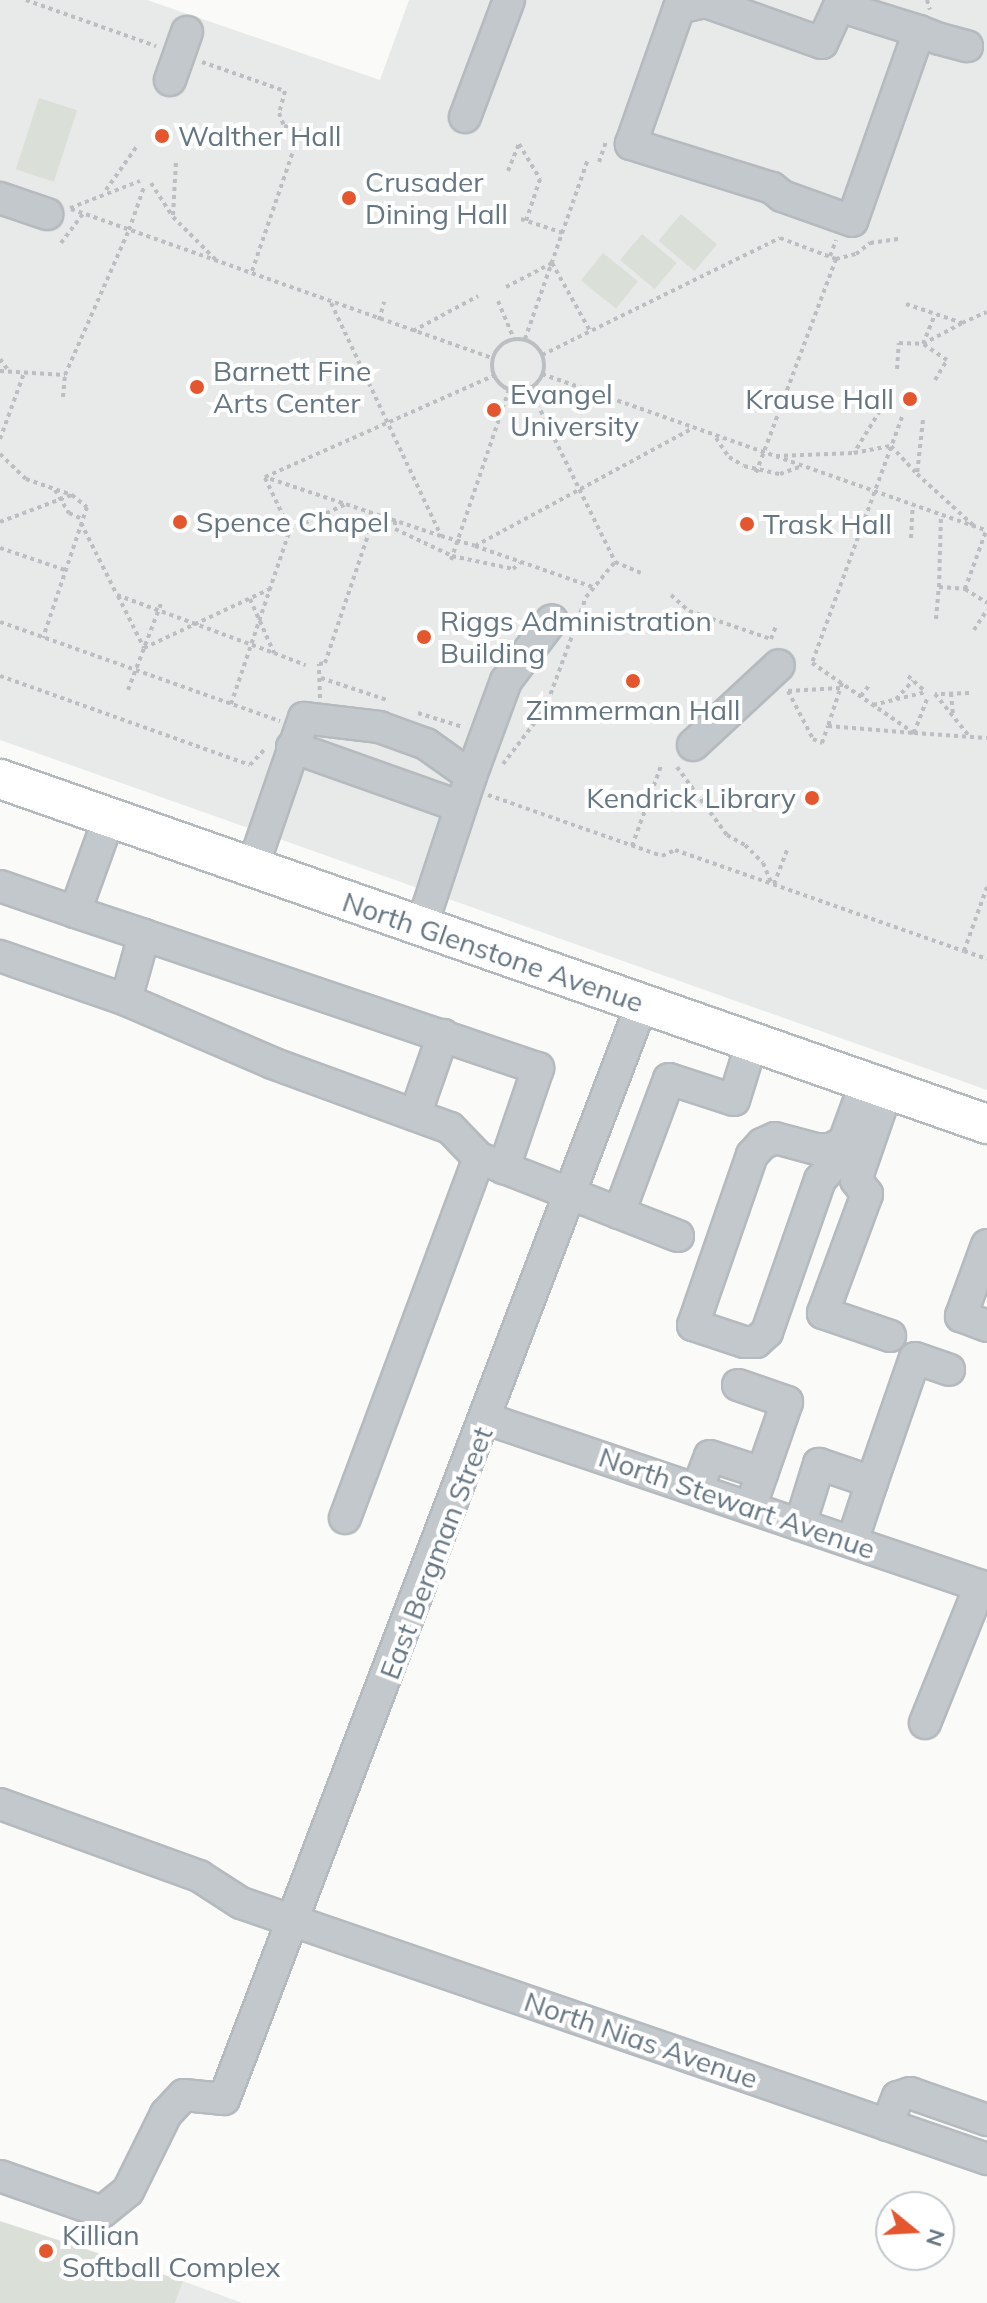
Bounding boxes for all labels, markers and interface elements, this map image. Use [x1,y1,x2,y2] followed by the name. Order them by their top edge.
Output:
[178,119,341,153] place label: Walther Hall
[153,127,171,145] marker: Walther Hall
[365,165,508,231] place label: Crusader Dining Hall
[340,189,358,207] marker: Crusader Dining Hall
[213,354,371,420] place label: Barnett Fine Arts Center
[510,377,639,443] place label: Evangel University
[188,378,206,396] marker: Barnett Fine Arts Center
[745,382,894,416] place label: Krause Hall
[901,390,919,408] marker: Krause Hall
[485,401,503,419] marker: Evangel University
[196,505,389,539] place label: Spence Chapel
[763,507,892,541] place label: Trask Hall
[171,513,189,531] marker: Spence Chapel
[738,515,756,533] marker: Trask Hall
[440,604,712,670] place label: Riggs Administration Building
[415,628,433,646] marker: Riggs Administration Building
[624,672,642,690] marker: Zimmerman Hall
[526,693,740,727] place label: Zimmerman Hall
[586,781,796,815] place label: Kendrick Library
[803,789,821,807] marker: Kendrick Library
[338,885,648,1019] street label: North Glenstone Avenue
[372,1422,500,1684] street label: East Bergman Street
[595,1440,879,1566] street label: North Stewart Avenue
[520,1984,762,2096] street label: North Nias Avenue
[875,2191,955,2271] north arrow
[62,2218,280,2284] place label: Killian Softball Complex
[920,2226,952,2250] text: N
[37,2242,55,2260] marker: Killian Softball Complex

